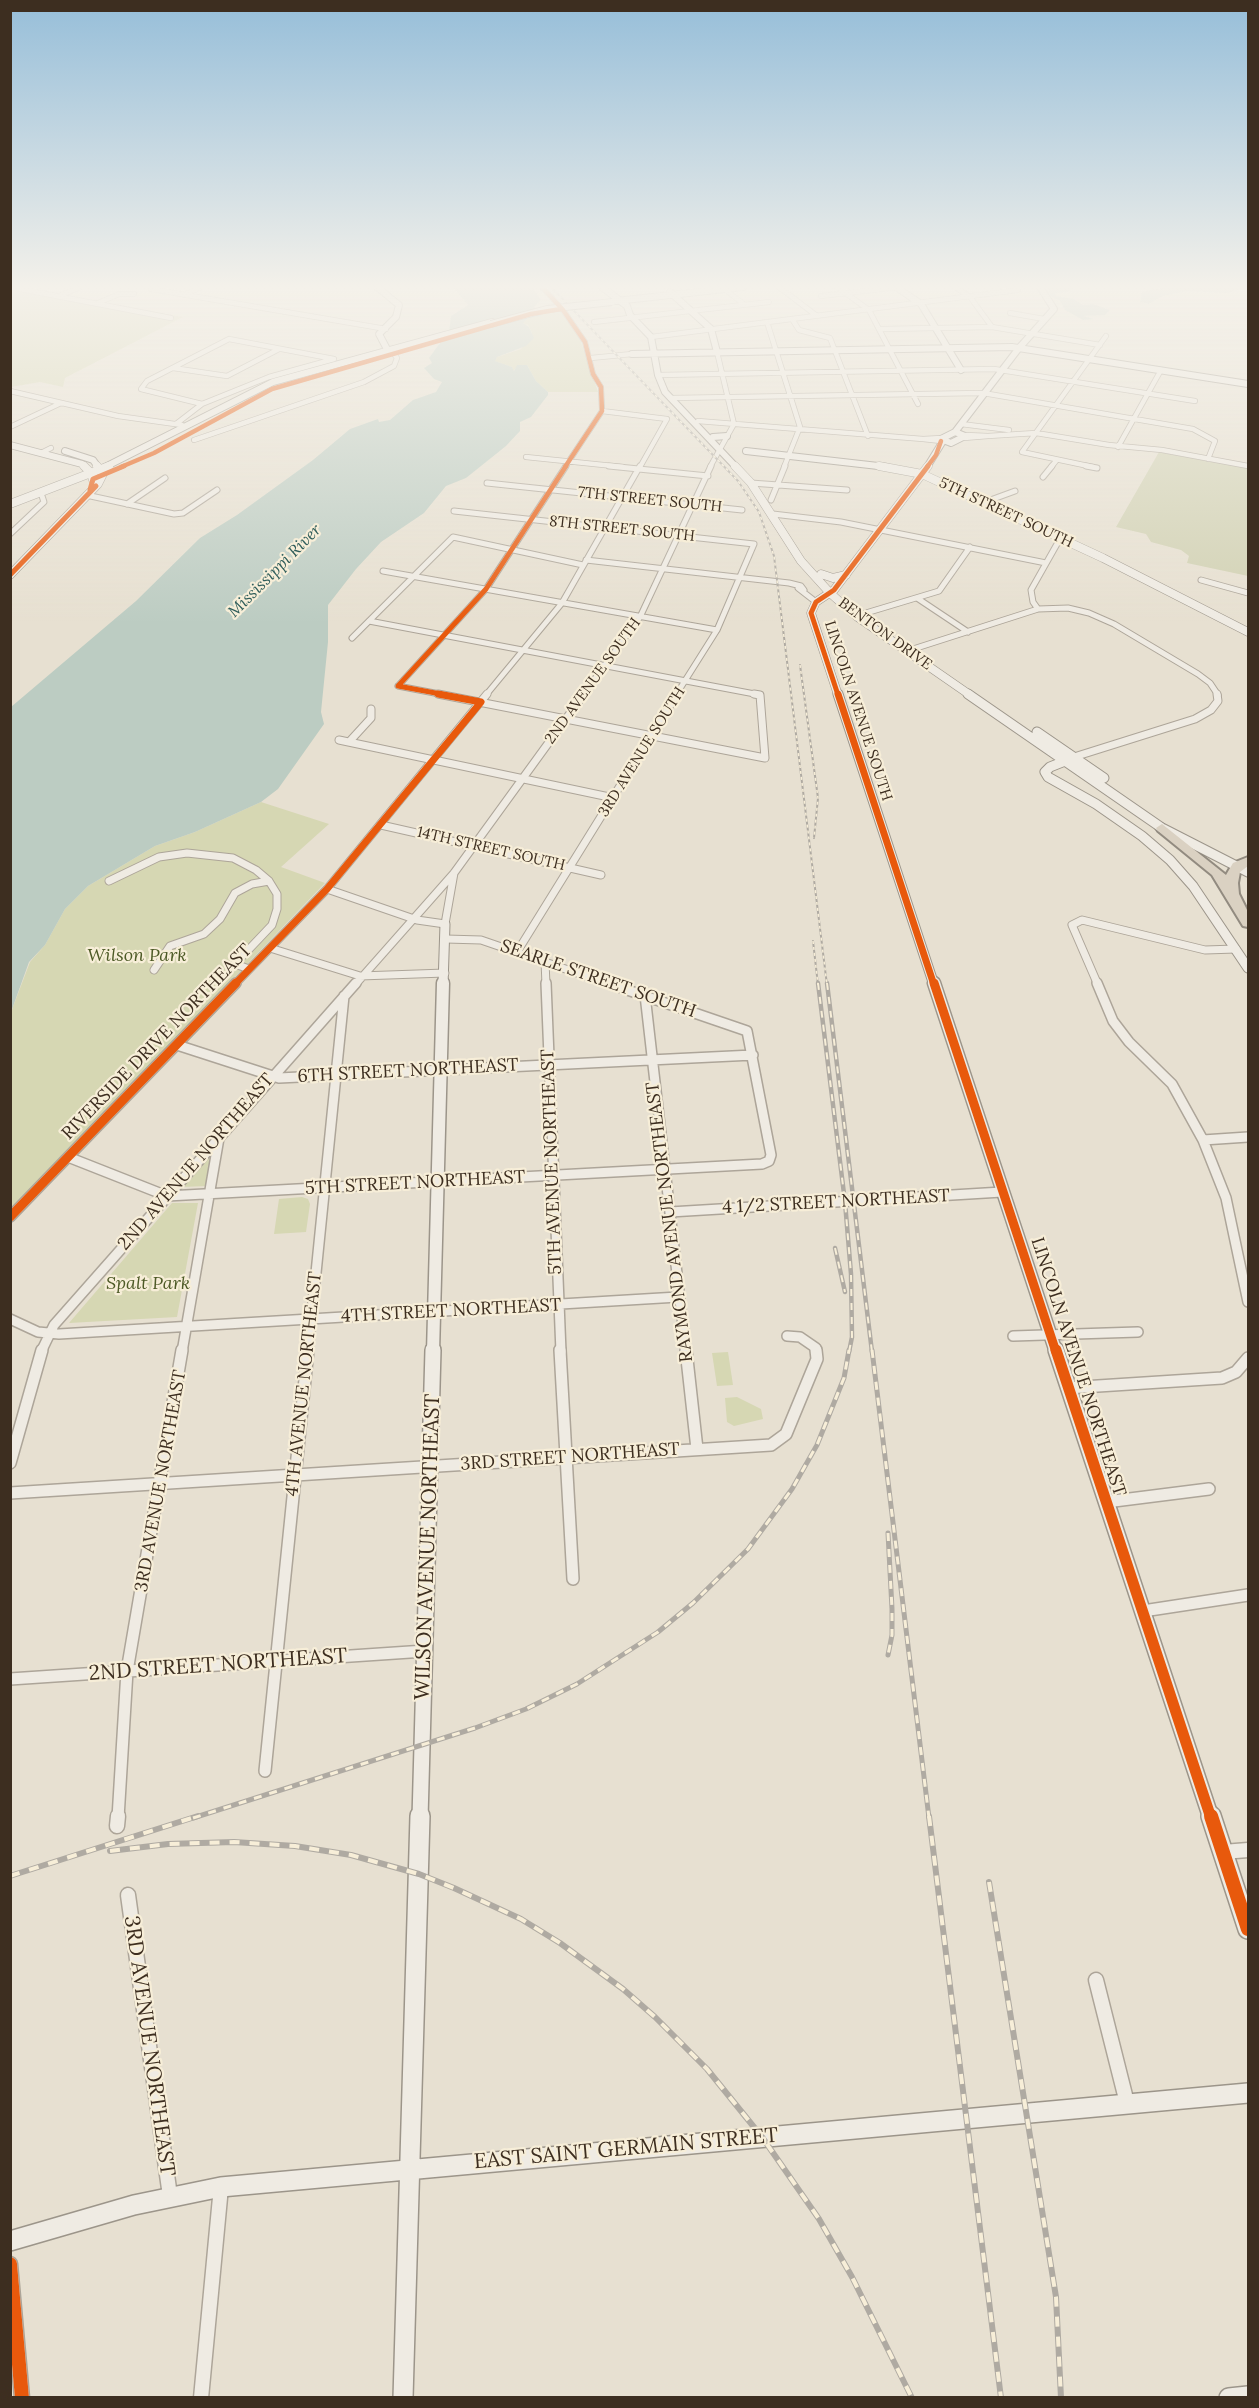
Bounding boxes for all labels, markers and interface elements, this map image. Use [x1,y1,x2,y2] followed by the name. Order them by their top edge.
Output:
[936,474,1076,552] street label: 5TH STREET SOUTH
[577,483,723,517] street label: 7TH STREET SOUTH
[548,512,696,546] street label: 8TH STREET SOUTH
[224,520,326,622] water label: Mississippi River
[835,594,935,674] street label: BENTON DRIVE
[541,614,645,748] street label: 2ND AVENUE SOUTH
[820,619,896,803] street label: LINCOLN AVENUE SOUTH
[595,684,689,820] street label: 3RD AVENUE SOUTH
[415,823,567,875] street label: 14TH STREET SOUTH
[497,935,699,1023] street label: SEARLE STREET SOUTH
[58,940,256,1144] street label: RIVERSIDE DRIVE NORTHEAST
[87,945,187,967] park label: Wilson Park
[537,1049,567,1275] street label: 5TH AVENUE NORTHEAST
[297,1054,519,1088] street label: 6TH STREET NORTHEAST
[113,1069,279,1255] street label: 2ND AVENUE NORTHEAST
[642,1081,698,1363] street label: RAYMOND AVENUE NORTHEAST
[304,1166,526,1200] street label: 5TH STREET NORTHEAST
[722,1185,950,1219] street label: 4 1/2 STREET NORTHEAST
[1026,1235,1130,1499] street label: LINCOLN AVENUE NORTHEAST
[281,1271,327,1497] street label: 4TH AVENUE NORTHEAST
[106,1273,190,1295] park label: Spalt Park
[340,1294,562,1328] street label: 4TH STREET NORTHEAST
[131,1368,191,1594] street label: 3RD AVENUE NORTHEAST
[410,1393,446,1701] street label: WILSON AVENUE NORTHEAST
[460,1439,680,1475] street label: 3RD STREET NORTHEAST
[88,1643,348,1687] street label: 2ND STREET NORTHEAST
[118,1914,180,2178] street label: 3RD AVENUE NORTHEAST
[473,2123,779,2175] street label: EAST SAINT GERMAIN STREET

